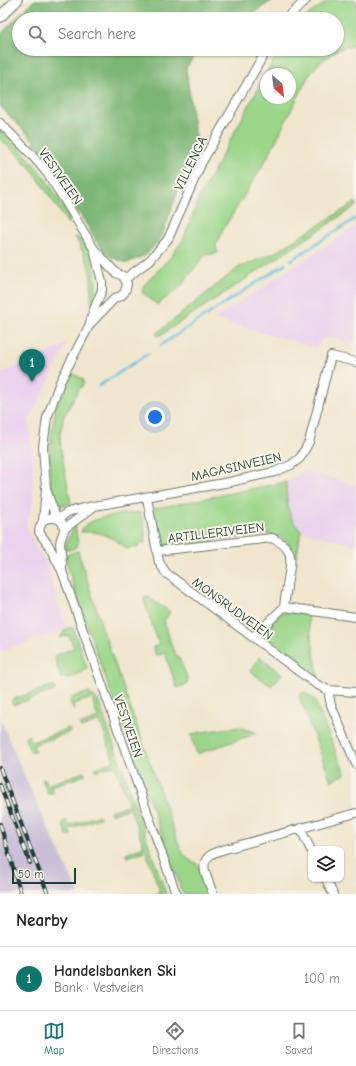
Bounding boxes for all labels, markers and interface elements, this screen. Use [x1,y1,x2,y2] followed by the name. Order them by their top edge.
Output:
[12,12,344,56] search box
[26,23,48,45] icon: search
[58,25,136,43] text: Search here
[260,68,296,104] north arrow
[171,133,210,193] street label: VILLENGA
[36,145,85,207] street label: VESTVEIEN
[19,349,45,382] pin: 1
[145,407,165,427] your location
[189,449,283,484] street label: MAGASINVEIEN
[167,519,265,546] street label: ARTILLERIVEIEN
[190,574,276,643] street label: MONSRUDVEIEN
[111,693,146,759] street label: VESTVEIEN
[308,846,344,882] map controls
[308,846,344,882] button: layers
[12,866,76,885] scale bar
[18,868,43,881] text: 50 m
[16,911,67,930] text: Nearby
[54,962,176,980] text: Handelsbanken Ski
[26,971,32,986] text: 1
[304,971,340,986] text: 100 m
[54,980,143,995] text: Bank · Vestveien
[43,1020,65,1057] tab: Map
[152,1020,199,1057] tab: Directions
[285,1020,313,1057] tab: Saved

